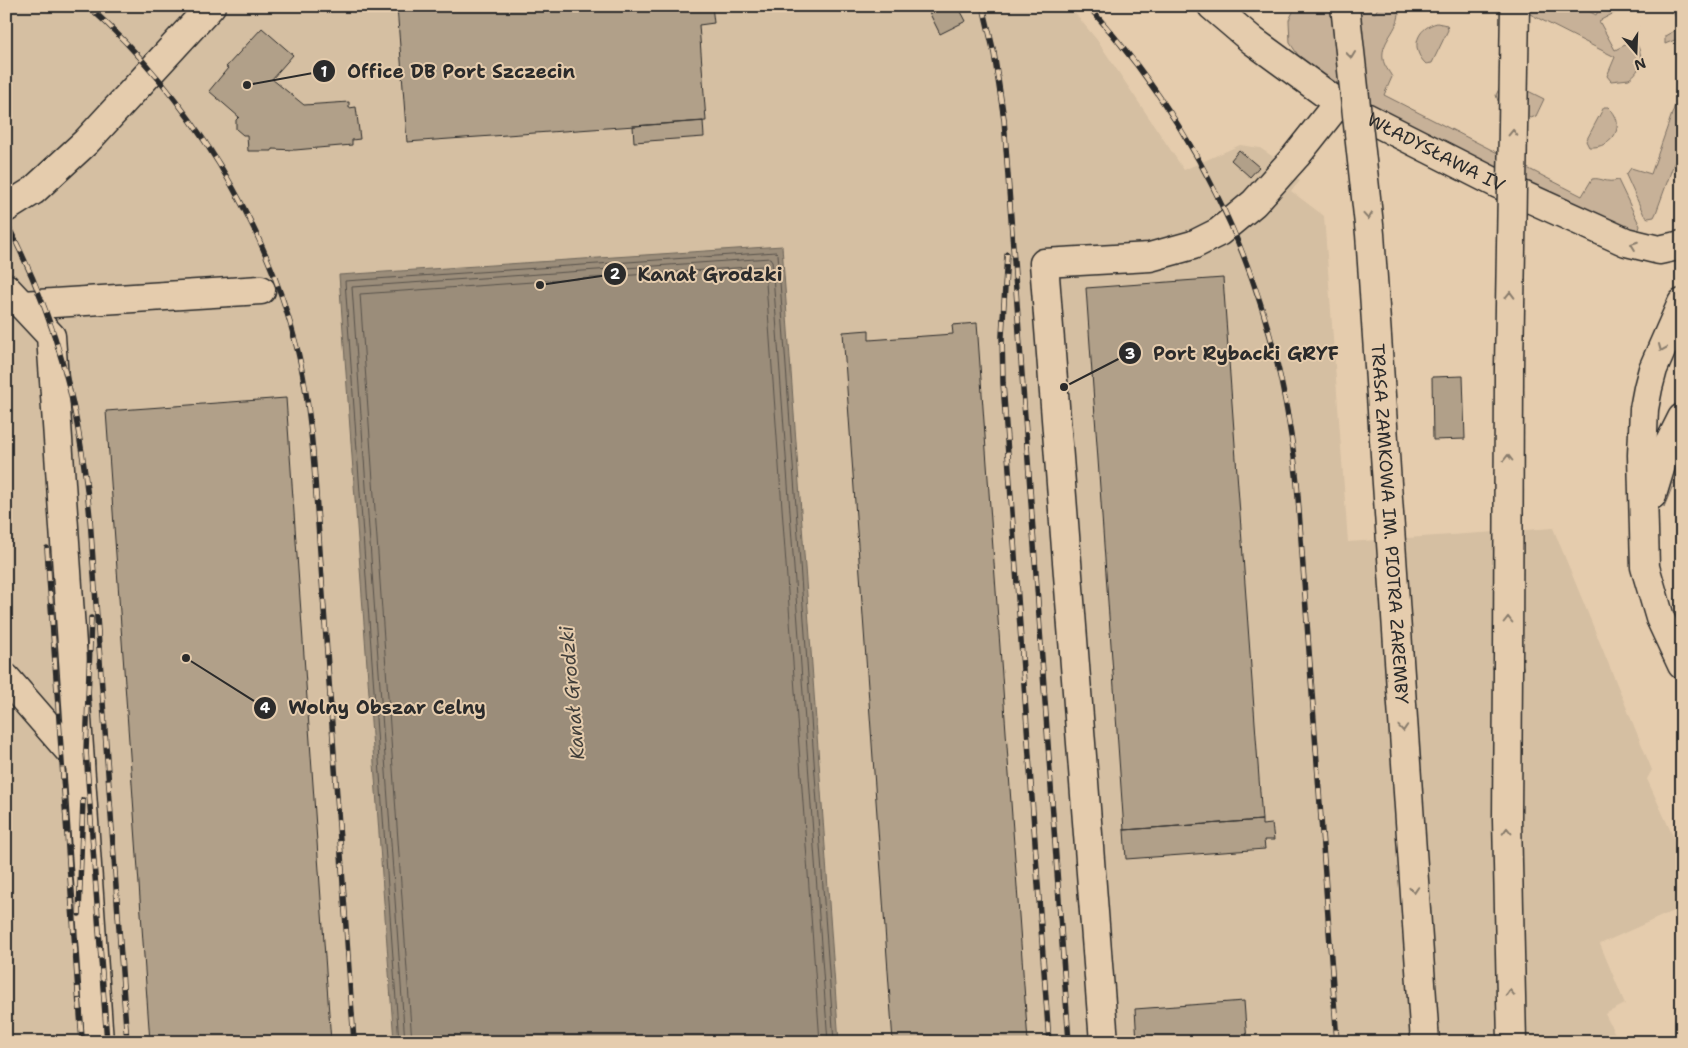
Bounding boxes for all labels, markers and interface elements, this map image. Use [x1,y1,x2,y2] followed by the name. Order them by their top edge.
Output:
[1610,28,1660,78] north arrow
[1345,51,1356,59] one-way arrow
[312,54,585,88] callout: Office DB Port Szczecin
[1632,54,1648,75] text: N
[347,59,575,84] text: Office DB Port Szczecin
[321,62,328,82] text: 1
[1363,108,1509,198] street label: WŁADYSŁAWA IV
[1508,128,1518,136] one-way arrow
[1362,212,1373,220] one-way arrow
[1631,240,1639,250] one-way arrow
[603,257,793,291] callout: Kanał Grodzki
[637,262,783,287] text: Kanał Grodzki
[610,264,621,284] text: 2
[1505,291,1515,298] one-way arrow
[1118,336,1349,370] callout: Port Rybacki GRYF
[1153,341,1339,366] text: Port Rybacki GRYF
[1365,343,1414,705] street label: TRASA ZAMKOWA IM. PIOTRA ZAREMBY
[1658,343,1669,352] one-way arrow
[1125,344,1135,364] text: 3
[1503,453,1513,461] one-way arrow
[1503,616,1513,624] one-way arrow
[554,625,590,761] water label: Kanał Grodzki
[253,691,495,725] callout: Wolny Obszar Celny
[288,695,486,720] text: Wolny Obszar Celny
[260,698,271,718] text: 4
[1398,724,1409,732] one-way arrow
[1502,826,1512,834] one-way arrow
[1409,886,1420,894] one-way arrow
[1505,989,1516,997] one-way arrow

